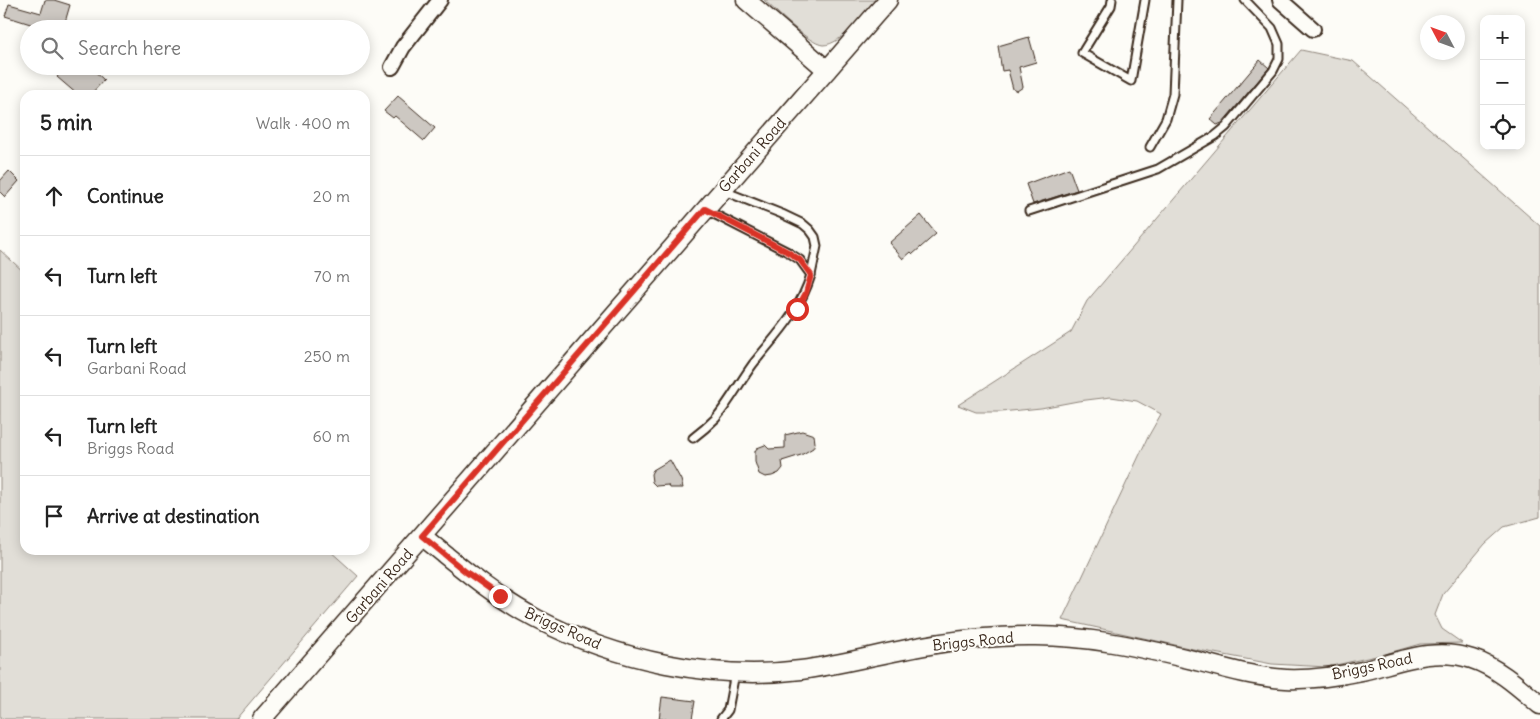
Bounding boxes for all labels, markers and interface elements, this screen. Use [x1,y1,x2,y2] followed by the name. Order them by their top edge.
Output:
[1420,15,1465,60] north arrow
[1480,15,1525,150] map controls
[1480,15,1525,60] button: +
[20,20,370,75] search box
[38,34,66,62] icon: search
[78,36,181,60] text: Search here
[1480,60,1525,105] button: −
[1480,105,1525,150] button: locate
[40,109,92,136] text: 5 min
[256,113,350,133] text: Walk · 400 m
[714,113,790,196] street label: Garbani Road
[40,182,68,210] icon: ahead
[87,184,164,208] text: Continue
[313,186,350,206] text: 20 m
[40,262,68,290] icon: left
[87,264,157,288] text: Turn left
[314,266,350,286] text: 70 m
[786,298,809,321] route start
[87,334,157,358] text: Turn left
[40,342,68,370] icon: left
[304,346,350,366] text: 250 m
[87,358,186,378] text: Garbani Road
[87,414,157,438] text: Turn left
[40,422,68,450] icon: left
[312,426,350,446] text: 60 m
[87,438,174,458] text: Briggs Road
[40,502,68,530] icon: arrive
[87,504,260,528] text: Arrive at destination
[341,544,417,627] street label: Garbani Road
[489,585,512,608] route end
[522,603,604,653] street label: Briggs Road
[931,627,1015,655] street label: Briggs Road
[1330,648,1414,684] street label: Briggs Road

